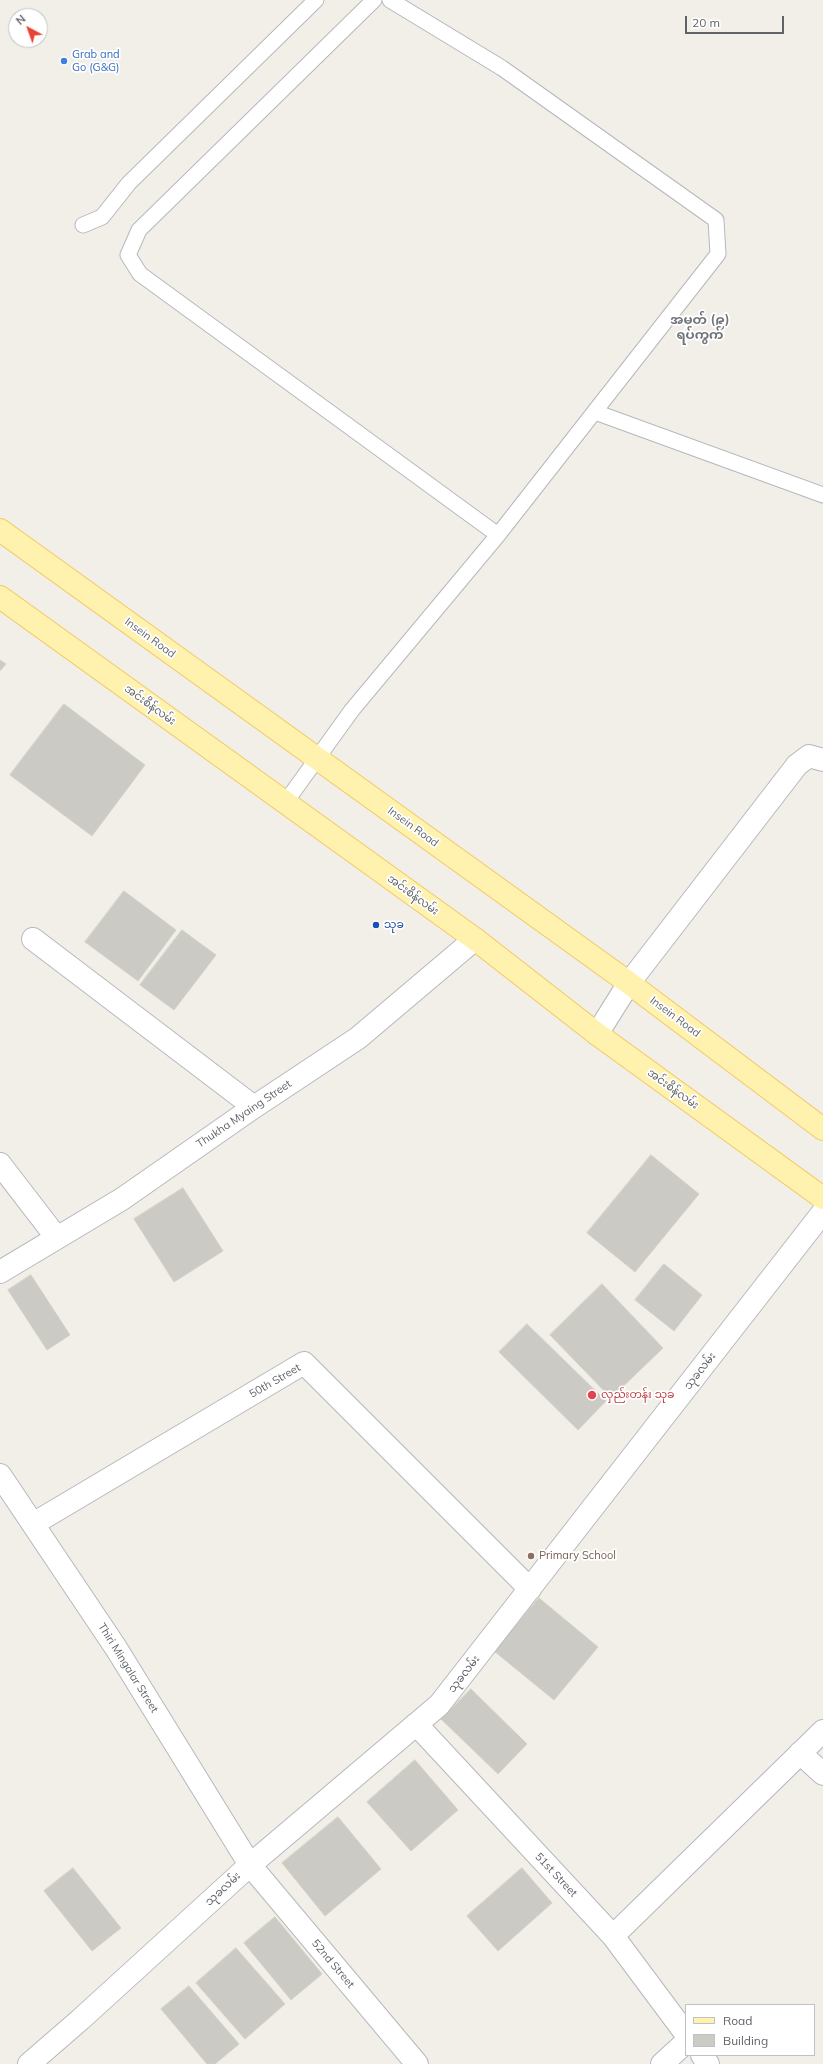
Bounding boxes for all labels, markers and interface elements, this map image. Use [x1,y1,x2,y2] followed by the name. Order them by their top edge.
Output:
[8,8,48,48] north arrow
[687,8,786,34] scale bar
[13,12,29,28] text: N
[692,15,720,30] text: 20 m
[72,48,120,74] place label: Grab and Go (G&G)
[59,56,69,66] marker: Grab and Go (G&G)
[670,312,730,343] district label: အမှတ် (၉) ရပ်ကွက်
[122,615,178,661] street label: Insein Road
[122,682,178,728] street label: အင်းစိန်လမ်း
[385,804,441,850] street label: Insein Road
[385,872,441,918] street label: အင်းစိန်လမ်း
[384,918,404,932] place label: သုခ
[371,920,381,930] marker: သုခ
[647,994,703,1040] street label: Insein Road
[645,1066,701,1112] street label: အင်းစိန်လမ်း
[194,1077,294,1151] street label: Thukha Myaing Street
[681,1350,719,1392] street label: သုခလမ်း
[247,1361,303,1401] street label: 50th Street
[601,1388,675,1402] place label: လှည်းတန်း သုခ
[586,1389,598,1401] marker: လှည်းတန်း သုခ
[539,1549,616,1563] place label: Primary School
[526,1551,536,1561] marker: Primary School
[95,1621,161,1715] street label: Thiri Mingalar Street
[445,1653,483,1695] street label: သုခလမ်း
[532,1850,580,1900] street label: 51st Street
[203,1869,243,1909] street label: သုခလမ်း
[309,1937,357,1991] street label: 52nd Street
[685,2004,815,2056] legend
[723,2013,752,2028] text: Road
[723,2033,768,2048] text: Building

